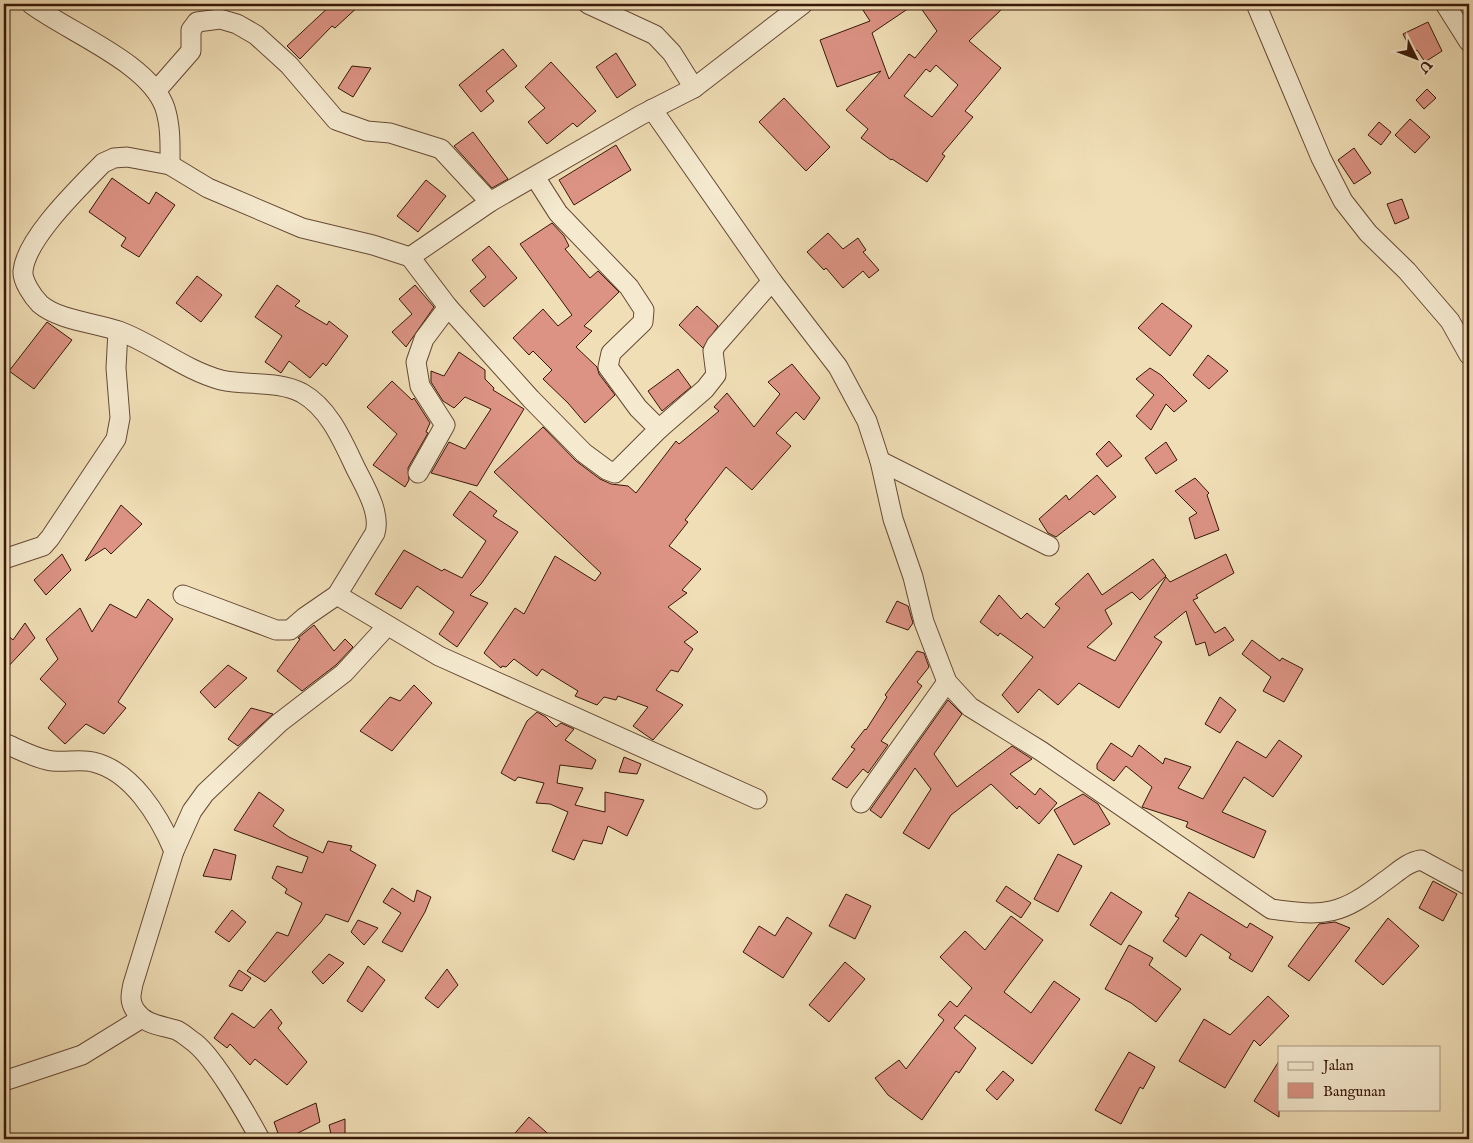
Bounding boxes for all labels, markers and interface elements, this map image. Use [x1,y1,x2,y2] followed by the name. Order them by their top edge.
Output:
[1390,32,1440,82] north arrow
[1413,55,1436,77] text: U
[1278,1046,1440,1110] legend
[1321,1056,1354,1075] text: Jalan
[1323,1082,1386,1101] text: Bangunan

